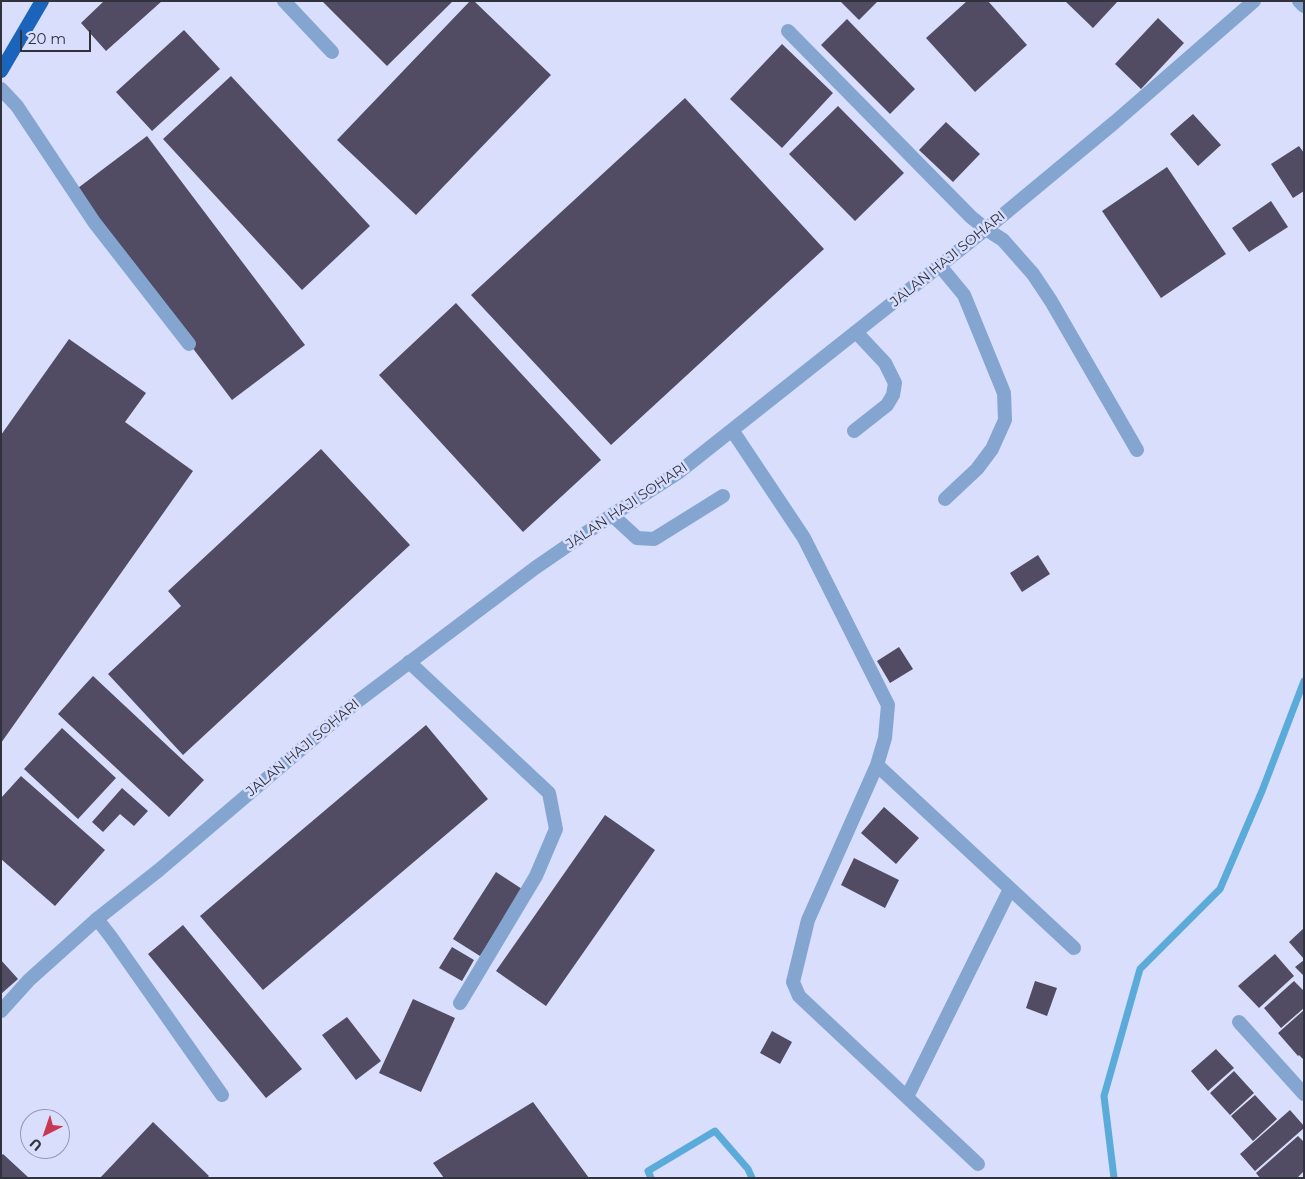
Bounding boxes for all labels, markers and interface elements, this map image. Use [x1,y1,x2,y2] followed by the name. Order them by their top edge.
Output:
[22,20,94,52] scale bar
[28,29,66,48] text: 20 m
[887,208,1009,310] street label: JALAN HAJI SOHARI
[563,459,691,553] street label: JALAN HAJI SOHARI
[243,696,363,800] street label: JALAN HAJI SOHARI
[20,1109,70,1159] north arrow
[26,1134,46,1155] text: U

